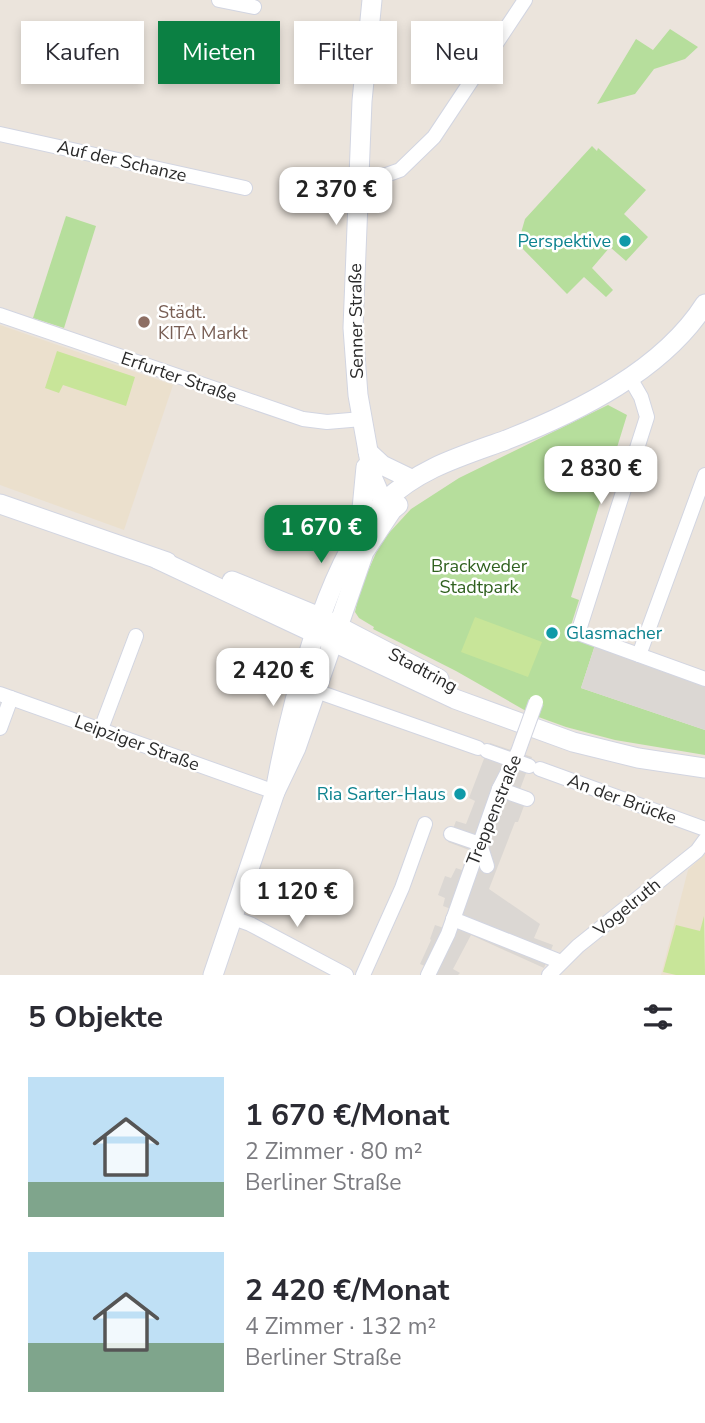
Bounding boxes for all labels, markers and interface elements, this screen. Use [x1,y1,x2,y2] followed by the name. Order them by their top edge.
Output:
[21,21,144,84] chip: Kaufen
[158,21,280,84] chip: Mieten
[294,21,397,84] chip: Filter
[411,21,503,84] chip: Neu
[55,134,189,188] street label: Auf der Schanze
[271,168,401,227] pin: 2 370 €
[295,174,377,205] text: 2 370 €
[517,229,611,253] place label: Perspektive
[617,233,633,249] marker: Perspektive
[343,263,369,379] street label: Senner Straße
[158,300,248,345] place label: Städt. KITA Markt
[136,314,152,330] marker: Städt. KITA Markt
[118,346,240,408] street label: Erfurter Straße
[536,447,666,506] pin: 2 830 €
[560,453,642,484] text: 2 830 €
[256,505,386,565] pin: 1 670 €
[280,512,362,543] text: 1 670 €
[431,554,528,599] park label: Brackweder Stadtpark
[566,621,663,645] place label: Glasmacher
[544,625,560,641] marker: Glasmacher
[384,642,462,698] street label: Stadtring
[208,648,338,708] pin: 2 420 €
[232,655,314,686] text: 2 420 €
[71,709,203,777] street label: Leipziger Straße
[461,751,527,869] street label: Treppenstraße
[564,768,680,830] street label: An der Brücke
[317,782,446,806] place label: Ria Sarter-Haus
[452,786,468,802] marker: Ria Sarter-Haus
[232,870,362,929] pin: 1 120 €
[588,873,666,942] street label: Vogelruth
[256,876,338,907] text: 1 120 €
[28,997,163,1038] text: 5 Objekte
[639,998,677,1036] icon: filters
[245,1095,449,1136] text: 1 670 €/Monat
[84,1105,168,1189] icon: home
[245,1136,422,1167] text: 2 Zimmer · 80 m²
[245,1167,401,1198] text: Berliner Straße
[245,1270,449,1311] text: 2 420 €/Monat
[84,1280,168,1364] icon: home
[245,1311,436,1342] text: 4 Zimmer · 132 m²
[245,1342,401,1373] text: Berliner Straße

